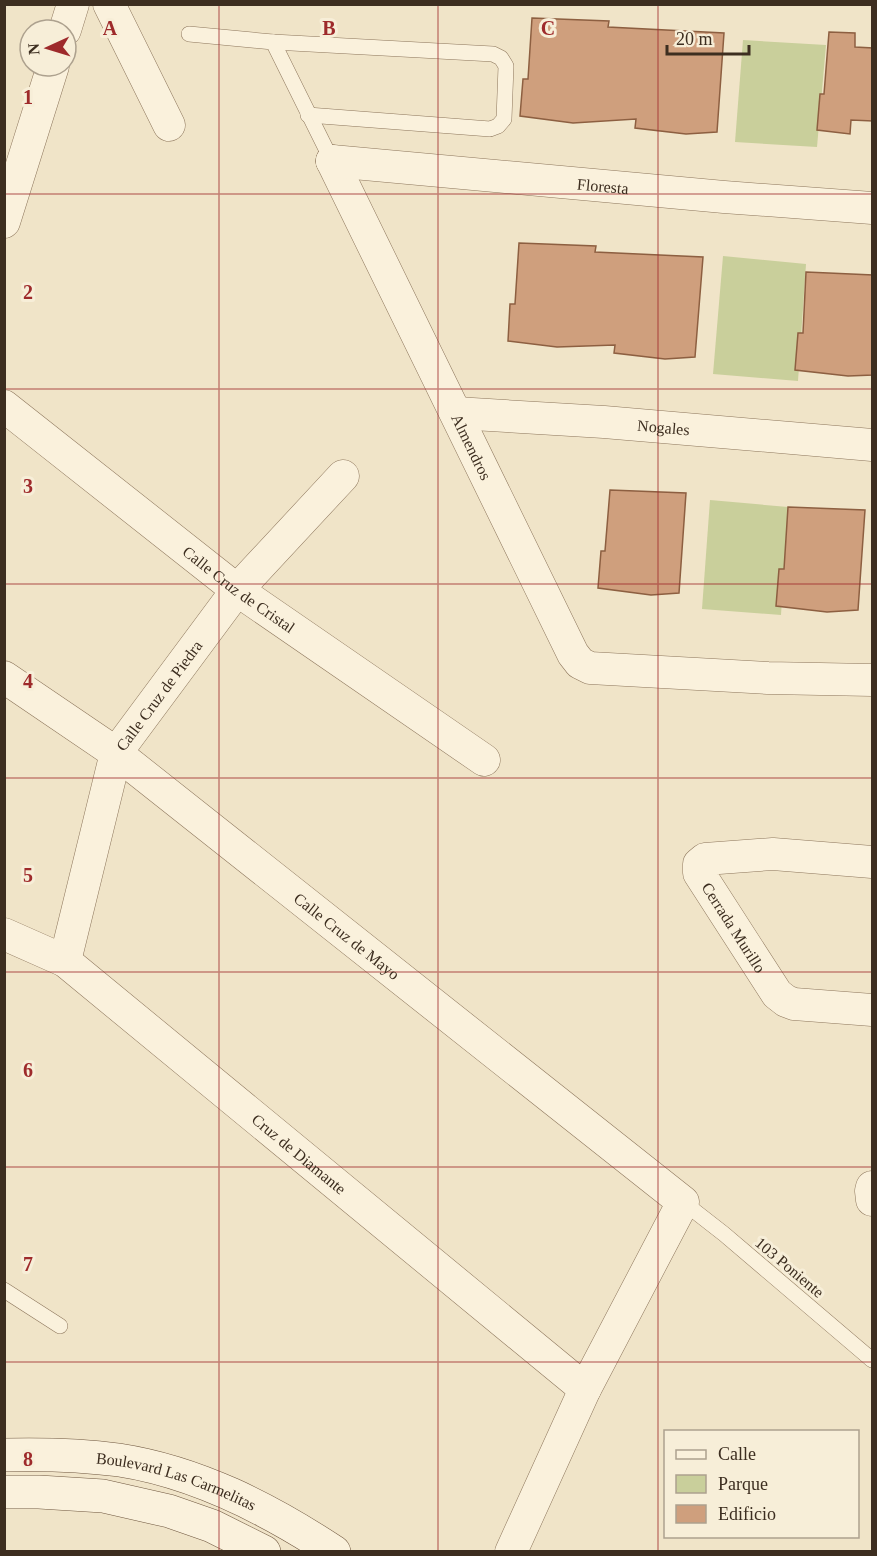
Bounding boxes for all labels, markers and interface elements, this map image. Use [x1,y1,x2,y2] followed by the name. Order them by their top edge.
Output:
[103,17,118,39] text: A
[322,17,336,39] text: B
[541,17,555,39] text: C
[18,18,78,78] north arrow
[667,18,750,56] scale bar
[676,29,713,49] text: 20 m
[25,42,42,55] text: N
[23,86,33,108] text: 1
[576,176,629,197] street label: Floresta
[23,281,33,303] text: 2
[448,411,494,483] street label: Almendros
[637,417,690,438] street label: Nogales
[23,475,33,497] text: 3
[179,543,298,637] street label: Calle Cruz de Cristal
[113,637,206,754] street label: Calle Cruz de Piedra
[23,670,33,692] text: 4
[23,864,33,886] text: 5
[698,880,769,976] street label: Cerrada Murillo
[291,889,403,983] street label: Calle Cruz de Mayo
[23,1059,33,1081] text: 6
[248,1111,349,1198] street label: Cruz de Diamante
[752,1234,827,1301] street label: 103 Poniente
[23,1253,33,1275] text: 7
[664,1430,859,1538] legend
[718,1444,756,1464] text: Calle
[23,1448,33,1470] text: 8
[95,1449,259,1514] street label: Boulevard Las Carmelitas
[718,1474,768,1494] text: Parque
[718,1504,776,1524] text: Edificio

